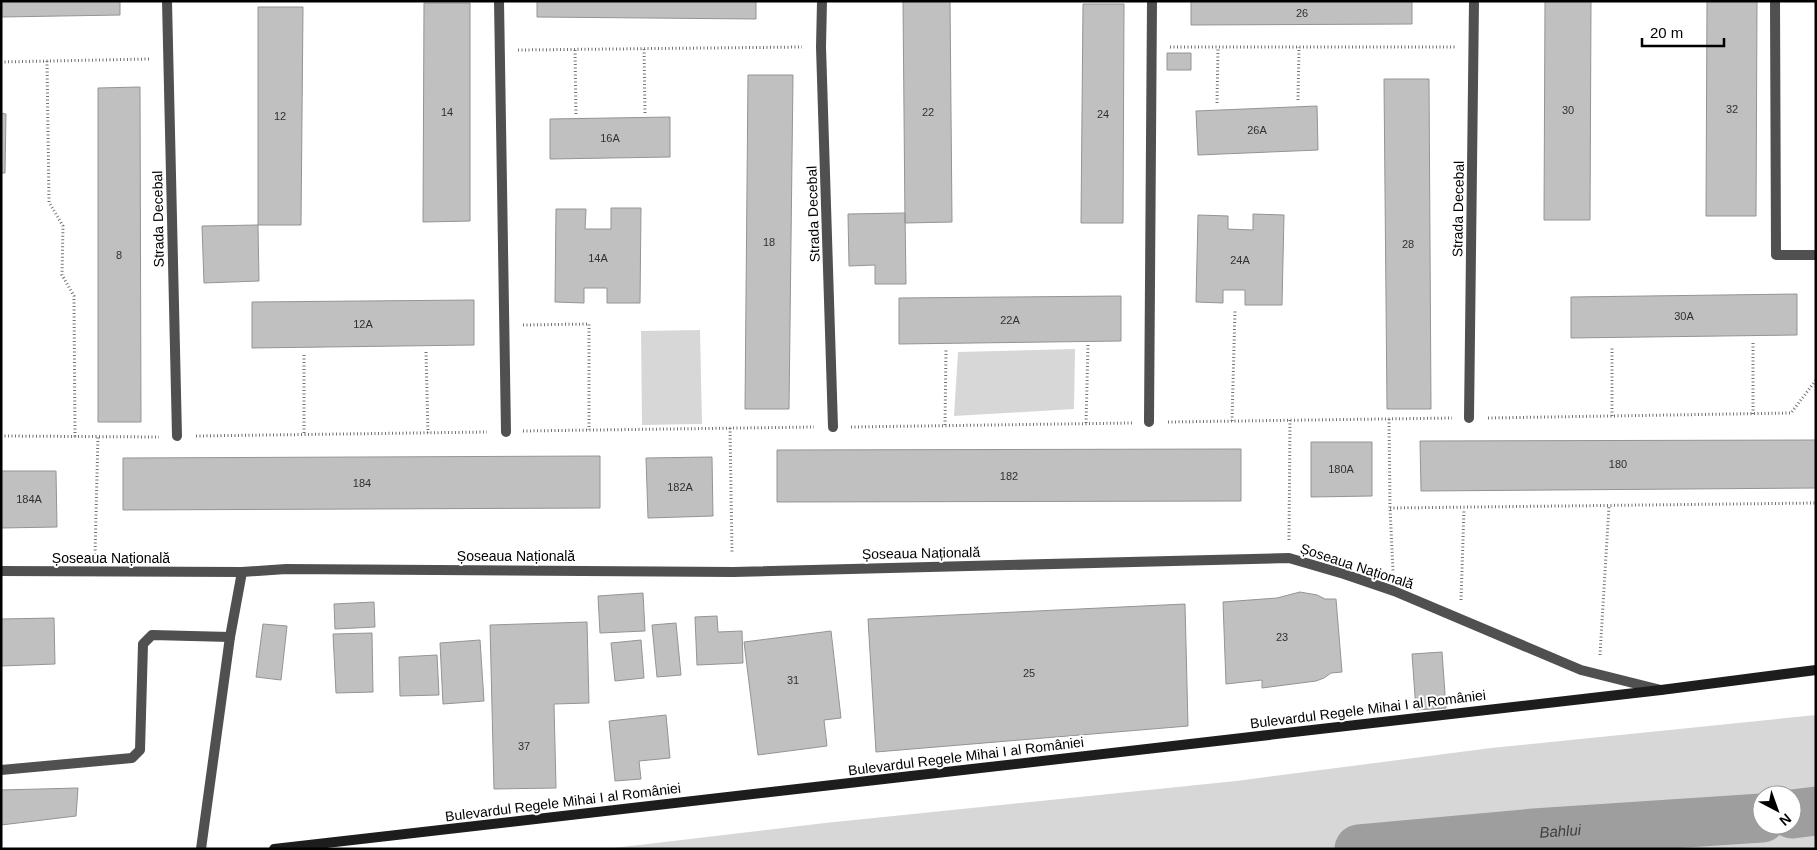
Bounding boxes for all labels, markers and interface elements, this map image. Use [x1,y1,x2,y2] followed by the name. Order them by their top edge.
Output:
[1296,7,1308,19] house number: 26
[1642,15,1724,47] scale bar
[1650,24,1683,41] text: 20 m
[1726,103,1738,115] house number: 32
[1562,104,1574,116] house number: 30
[441,106,453,118] house number: 14
[922,106,934,118] house number: 22
[1097,108,1109,120] house number: 24
[274,110,286,122] house number: 12
[1247,124,1267,136] house number: 26A
[600,132,620,144] house number: 16A
[1449,161,1467,257] street label: Strada Decebal
[803,165,823,263] street label: Strada Decebal
[149,171,167,267] street label: Strada Decebal
[763,236,775,248] house number: 18
[1402,238,1414,250] house number: 28
[116,249,122,261] house number: 8
[588,252,608,264] house number: 14A
[1230,254,1250,266] house number: 24A
[1674,310,1694,322] house number: 30A
[1000,314,1020,326] house number: 22A
[353,318,373,330] house number: 12A
[1609,458,1627,470] house number: 180
[1328,463,1355,475] house number: 180A
[1000,470,1018,482] house number: 182
[353,477,371,489] house number: 184
[667,481,694,493] house number: 182A
[16,493,43,505] house number: 184A
[1298,540,1416,592] street label: Șoseaua Națională
[862,544,980,562] street label: Șoseaua Națională
[457,548,575,564] street label: Șoseaua Națională
[52,550,170,566] street label: Șoseaua Națională
[1276,631,1288,643] house number: 23
[1023,667,1035,679] house number: 25
[787,674,799,686] house number: 31
[1249,687,1487,731] street label: Bulevardul Regele Mihai I al României
[847,734,1085,778] street label: Bulevardul Regele Mihai I al României
[518,740,530,752] house number: 37
[444,780,682,824] street label: Bulevardul Regele Mihai I al României
[1752,785,1802,835] north arrow
[1776,810,1795,829] text: N
[1539,821,1582,841] water label: Bahlui

